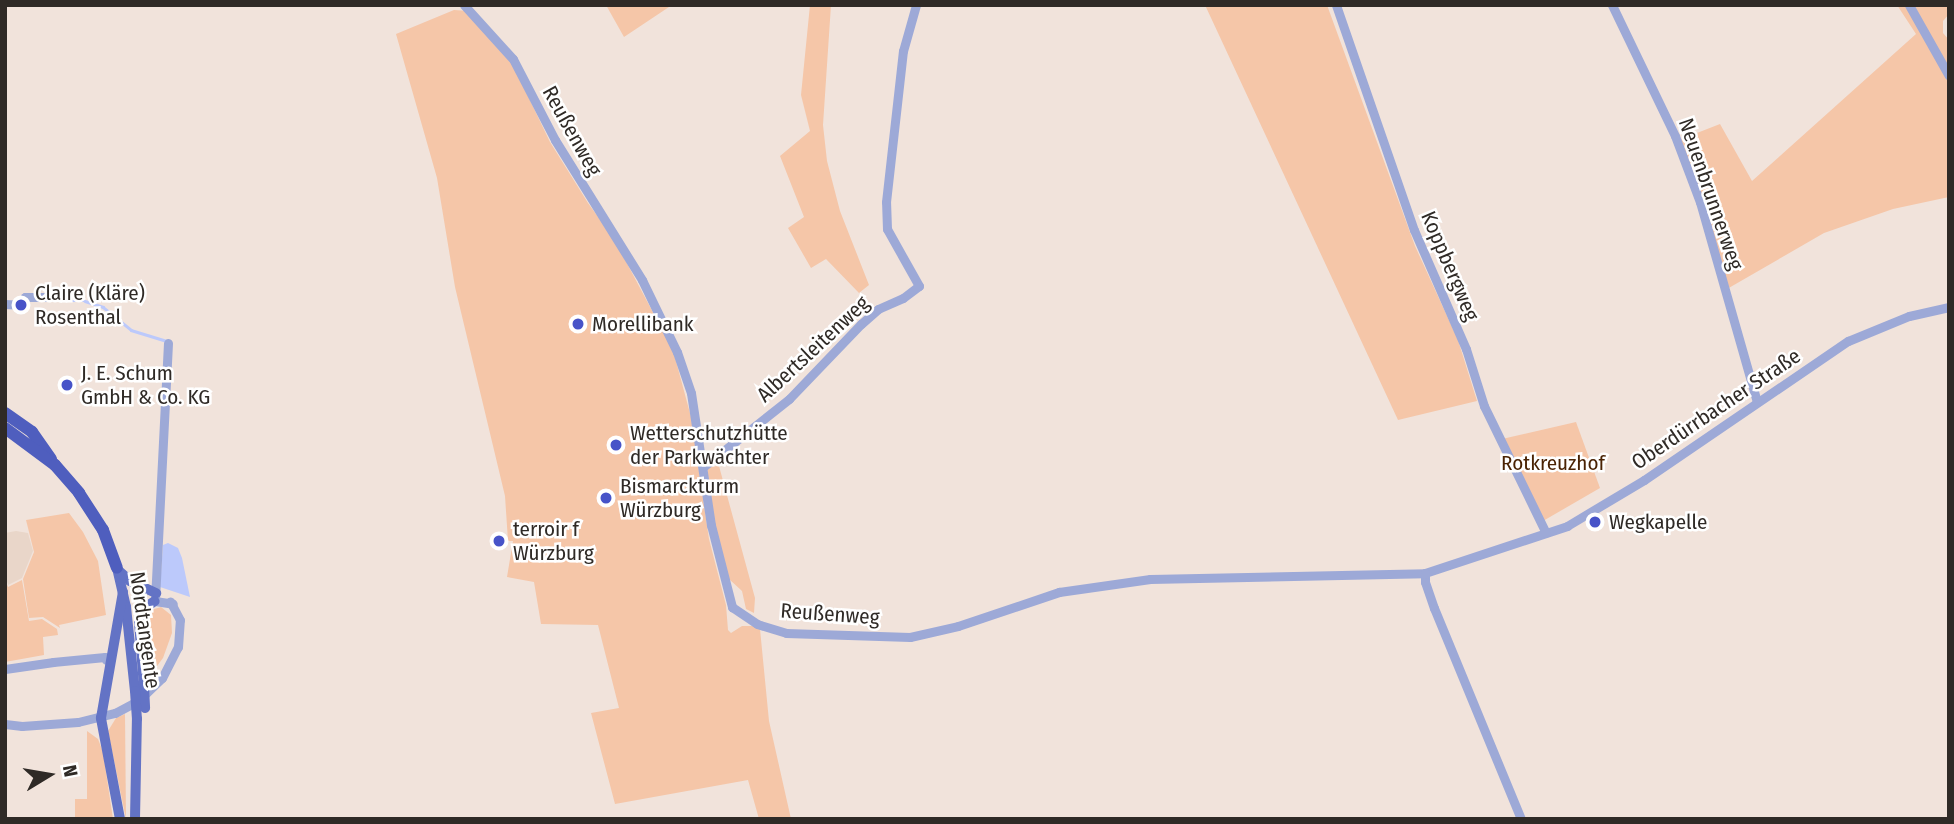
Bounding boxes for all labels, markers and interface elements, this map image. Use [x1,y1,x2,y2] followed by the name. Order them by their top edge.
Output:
[537,82,607,180] street label: Reußenweg
[1673,115,1749,273] street label: Neuenbrunnerweg
[1416,207,1484,325] street label: Koppbergweg
[35,280,145,330] place label: Claire (Kläre) Rosenthal
[752,291,874,407] street label: Albertsleitenweg
[13,297,29,313] marker: Claire (Kläre) Rosenthal
[592,311,694,337] place label: Morellibank
[570,316,586,332] marker: Morellibank
[1627,343,1805,475] street label: Oberdürrbacher Straße
[81,360,210,410] place label: J. E. Schum GmbH & Co. KG
[59,377,75,393] marker: J. E. Schum GmbH & Co. KG
[630,420,788,470] place label: Wetterschutzhütte der Parkwächter
[608,437,624,453] marker: Wetterschutzhütte der Parkwächter
[1501,450,1605,476] park label: Rotkreuzhof
[620,473,739,523] place label: Bismarckturm Würzburg
[598,490,614,506] marker: Bismarckturm Würzburg
[1609,509,1707,535] place label: Wegkapelle
[1587,514,1603,530] marker: Wegkapelle
[513,516,594,566] place label: terroir f Würzburg
[491,533,507,549] marker: terroir f Würzburg
[124,570,166,690] street label: Nordtangente
[780,598,880,630] street label: Reußenweg
[14,740,84,810] north arrow
[58,763,82,779] text: N

